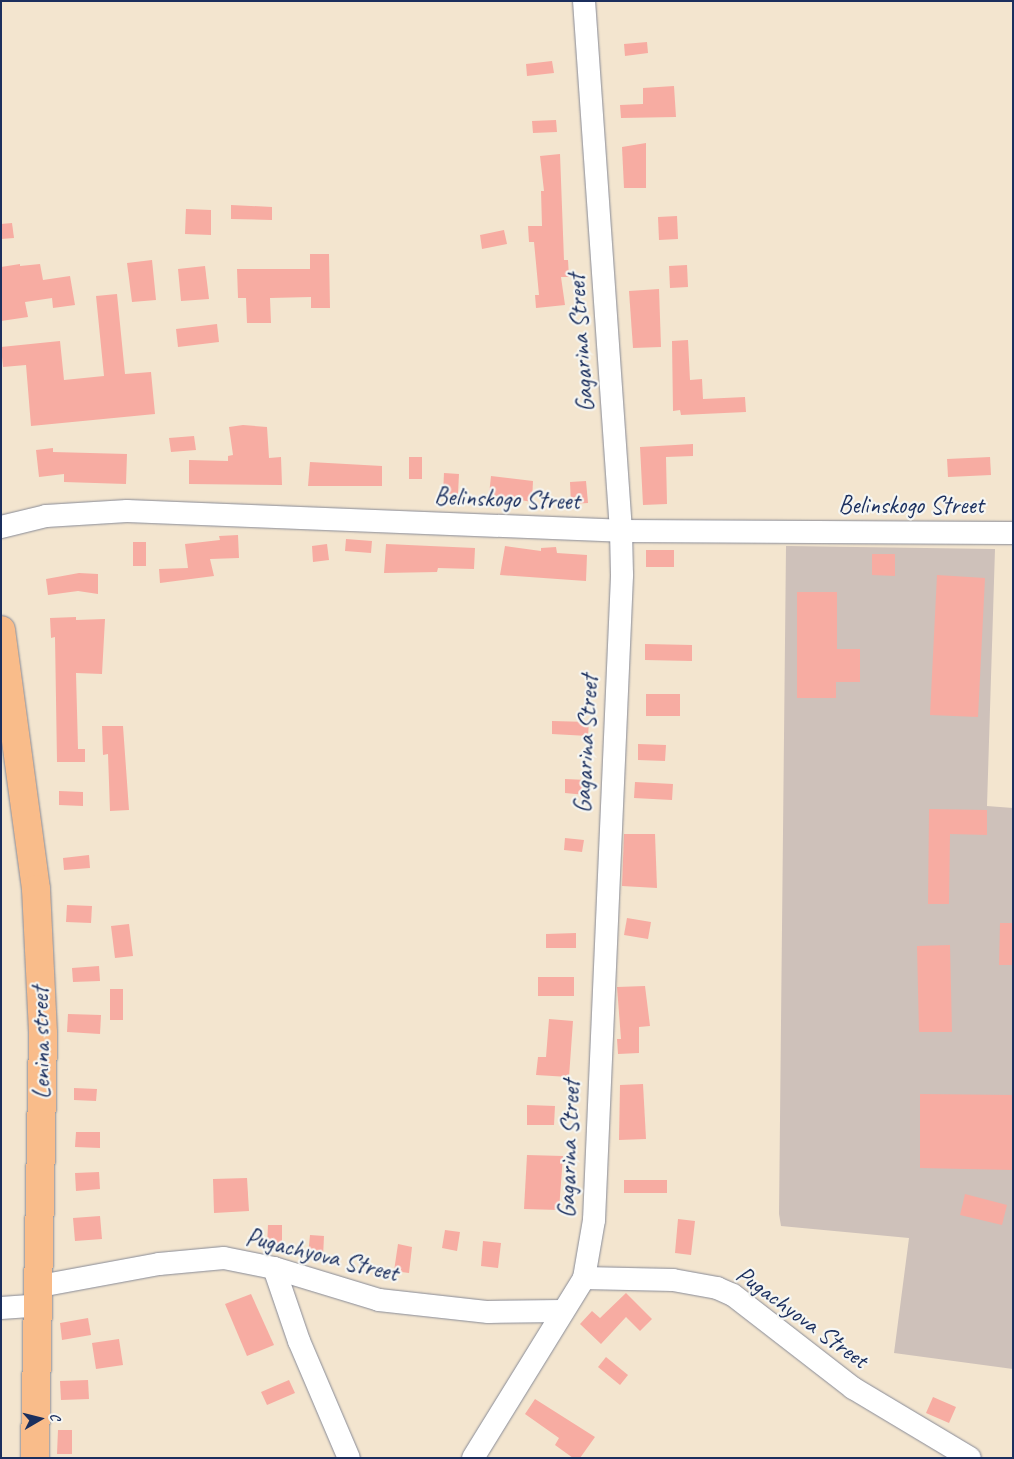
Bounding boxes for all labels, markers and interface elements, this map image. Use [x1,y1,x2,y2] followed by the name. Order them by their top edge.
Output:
[561,273,601,413] street label: Gagarina Street
[433,481,581,517] street label: Belinskogo Street
[838,490,984,520] street label: Belinskogo Street
[567,674,605,814] street label: Gagarina Street
[25,986,57,1100] street label: Lenina street
[552,1079,586,1219] street label: Gagarina Street
[243,1222,401,1288] street label: Pugachyova Street
[730,1259,874,1375] street label: Pugachyova Street
[15,1394,65,1444] north arrow
[46,1412,64,1421] text: С

